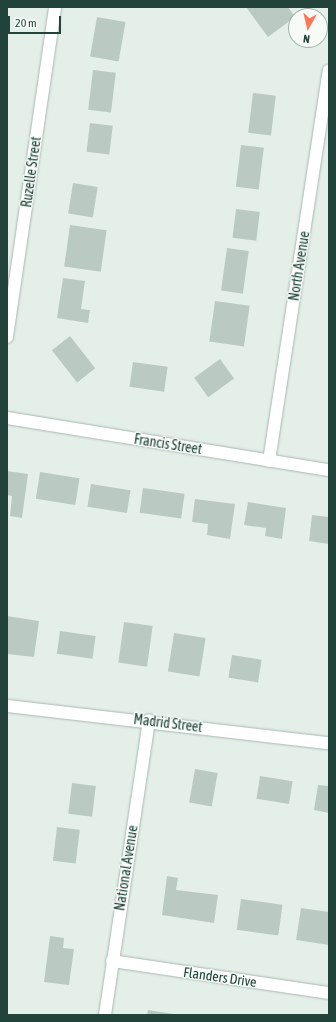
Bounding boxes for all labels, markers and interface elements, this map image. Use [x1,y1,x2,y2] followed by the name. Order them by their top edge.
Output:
[10,8,63,34] scale bar
[288,8,328,48] north arrow
[15,16,37,30] text: 20 m
[302,32,311,45] text: N
[18,136,44,208] street label: Ruzelle Street
[285,230,313,302] street label: North Avenue
[133,430,203,458] street label: Francis Street
[133,710,203,736] street label: Madrid Street
[111,824,141,912] street label: National Avenue
[182,964,258,990] street label: Flanders Drive

